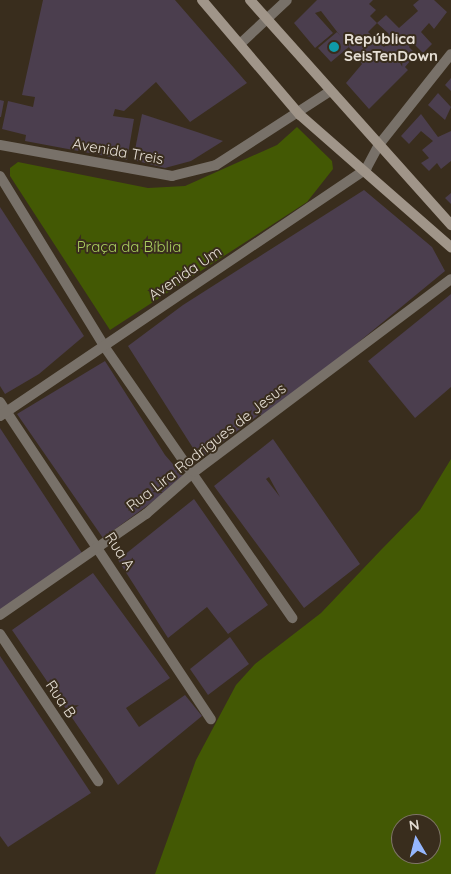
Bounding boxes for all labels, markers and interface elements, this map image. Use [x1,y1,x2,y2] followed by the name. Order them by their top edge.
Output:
[344,29,438,64] place label: República SeisTenDown
[328,41,340,53] marker: República SeisTenDown
[71,134,165,168] street label: Avenida Treis
[77,238,181,256] park label: Praça da Bíblia
[145,242,225,304] street label: Avenida Um
[123,379,289,515] street label: Rua Lira Rodrigues de Jesus
[101,529,139,573] street label: Rua A
[42,677,80,721] street label: Rua B
[391,814,441,864] north arrow
[408,816,420,835] text: N

